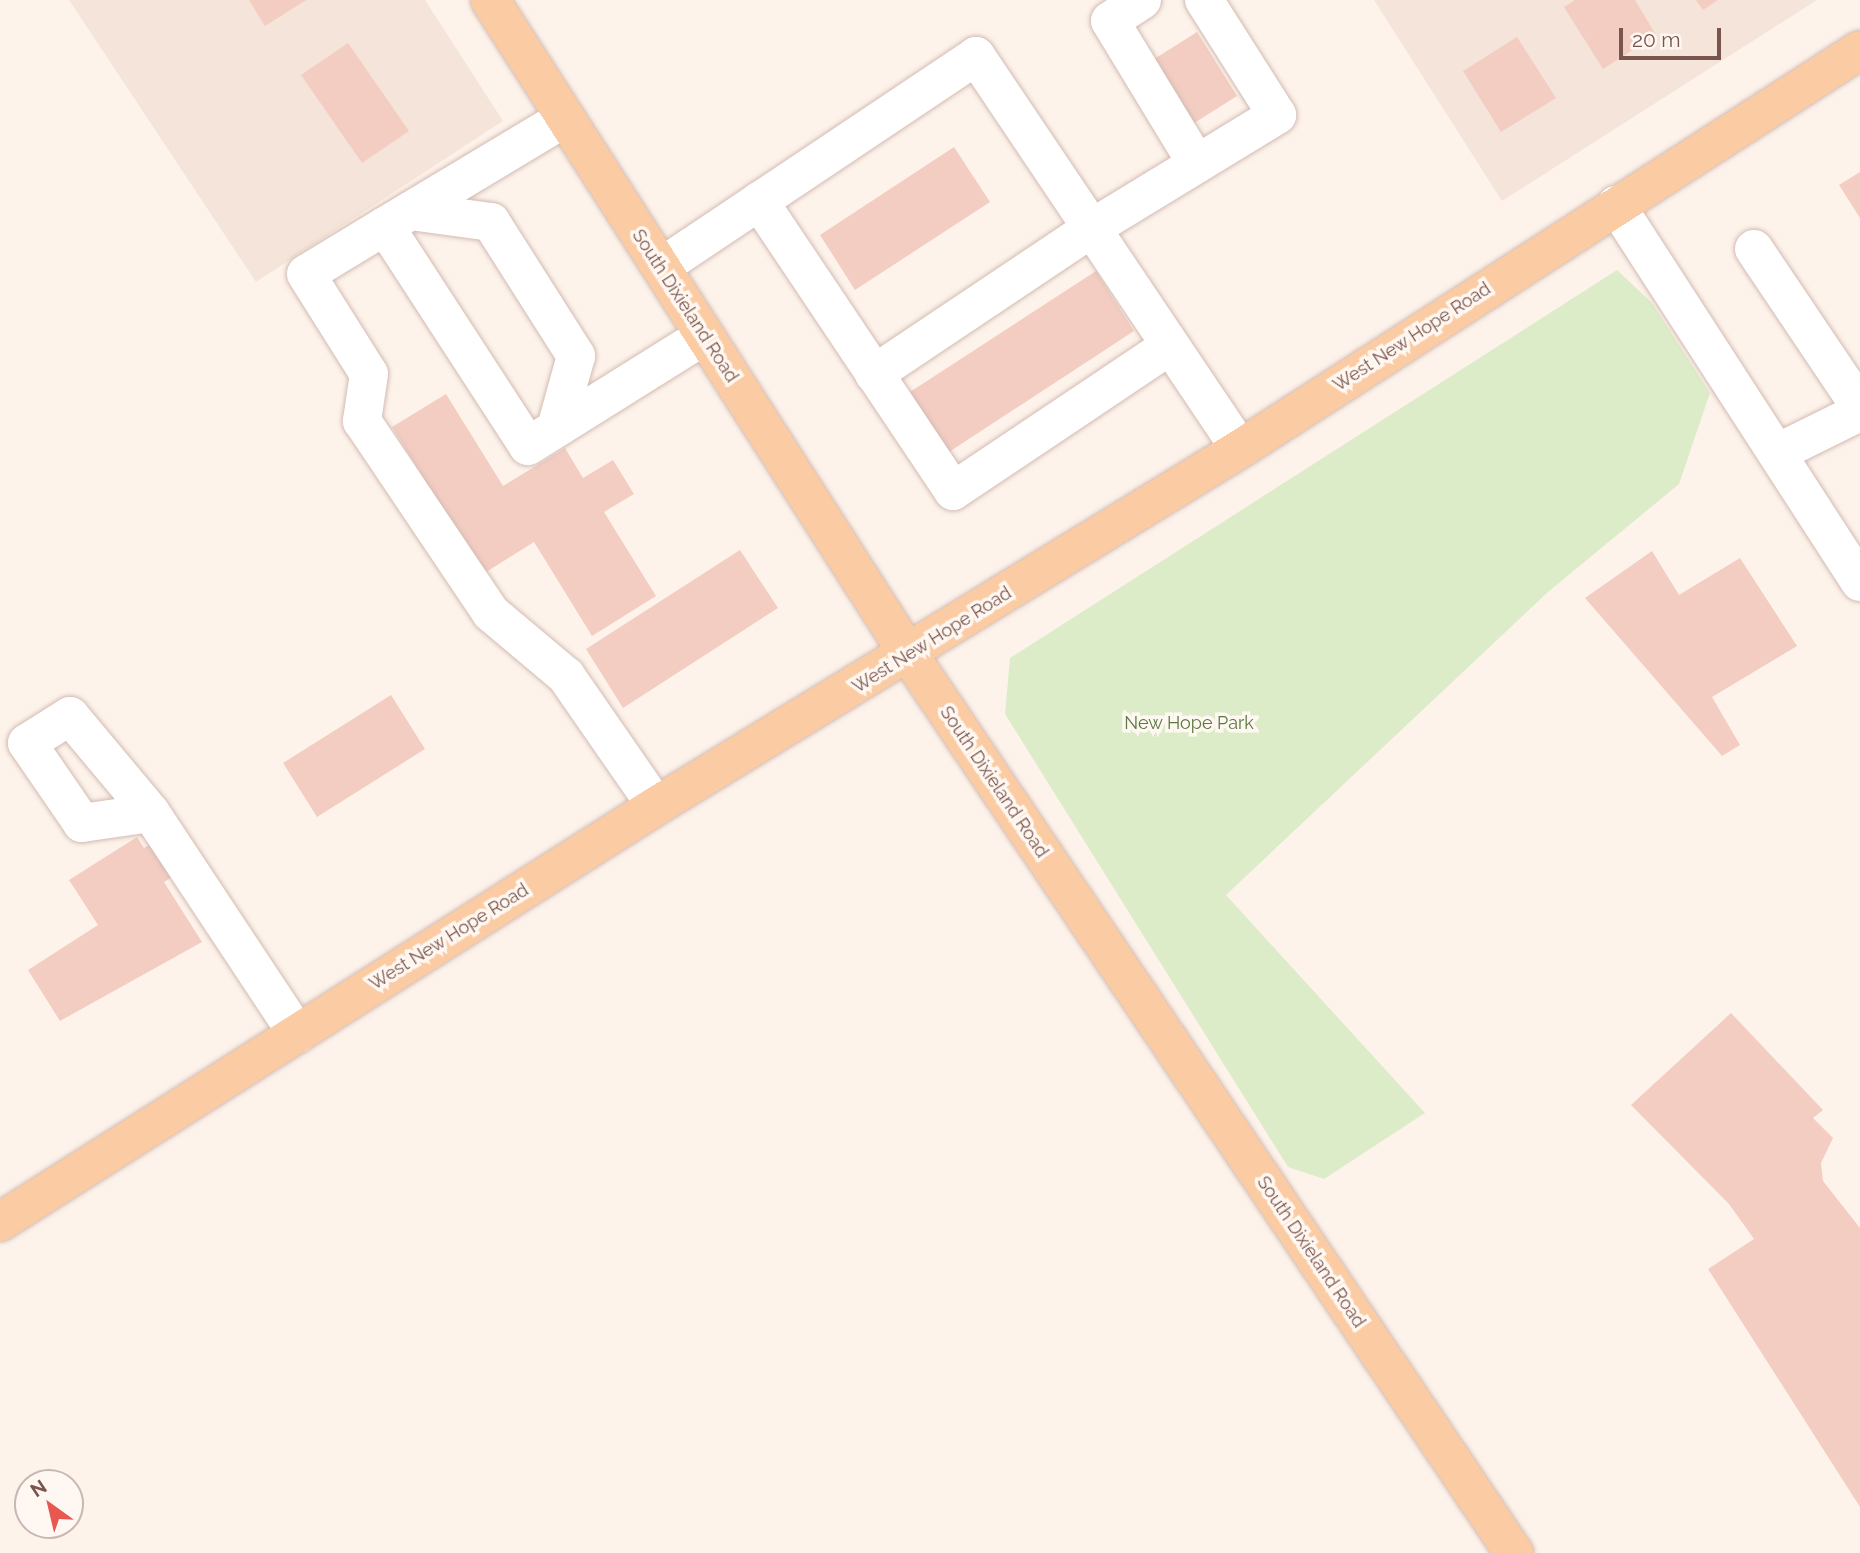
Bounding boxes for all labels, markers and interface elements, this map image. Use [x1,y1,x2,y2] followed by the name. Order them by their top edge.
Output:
[1622,14,1724,58] scale bar
[1632,27,1680,52] text: 20 m
[627,225,743,387] street label: South Dixieland Road
[1329,278,1495,396] street label: West New Hope Road
[848,582,1016,698] street label: West New Hope Road
[935,702,1053,862] street label: South Dixieland Road
[1124,712,1254,734] park label: New Hope Park
[365,879,533,995] street label: West New Hope Road
[1252,1172,1370,1332] street label: South Dixieland Road
[14,1469,84,1539] north arrow
[26,1475,51,1501] text: N

